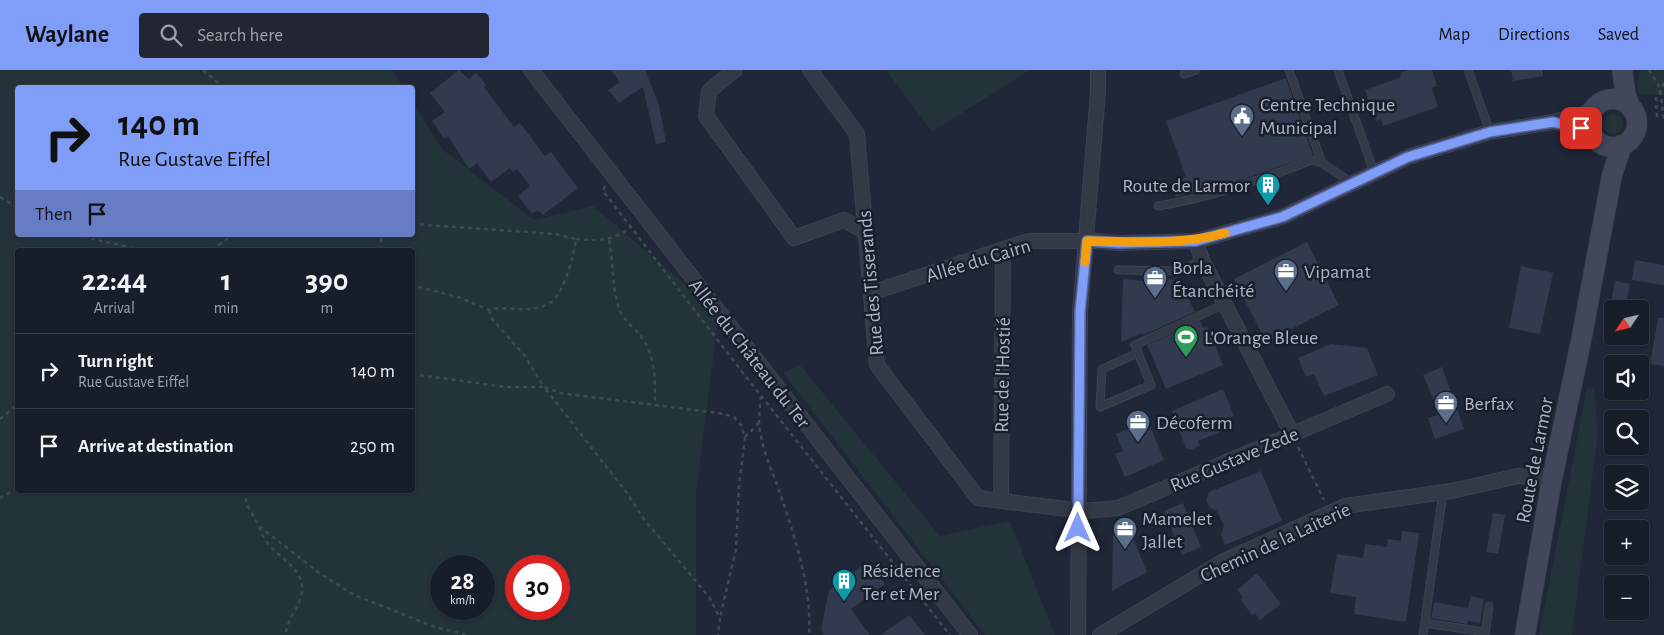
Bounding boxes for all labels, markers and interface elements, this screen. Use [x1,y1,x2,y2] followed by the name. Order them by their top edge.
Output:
[139,13,489,58] search box
[157,21,185,49] icon: search
[25,23,109,47] text: Waylane
[197,26,283,45] text: Search here
[1439,26,1470,44] text: Map
[1498,26,1570,44] text: Directions
[1598,26,1639,44] text: Saved
[1260,95,1395,138] place label: Centre Technique Municipal
[1229,103,1255,137] public building icon: Centre Technique Municipal
[35,105,100,170] icon: right
[118,107,200,142] text: 140 m
[1560,107,1602,149] pin
[1567,114,1595,142] icon: arrive
[118,148,271,170] text: Rue Gustave Eiffel
[1255,172,1281,206] building icon: Route de Larmor
[1122,176,1251,196] place label: Route de Larmor
[83,200,111,228] icon: arrive
[35,205,73,224] text: Then
[855,209,887,356] street label: Rue des Tisserands
[924,236,1033,286] street label: Allée du Cairn
[1172,258,1254,301] place label: Borla Étanchéité
[1273,258,1299,292] office icon: Vipamat
[1304,262,1372,282] place label: Vipamat
[1142,265,1168,299] office icon: Borla Étanchéité
[82,266,147,296] text: 22:44
[221,266,232,296] text: 1
[305,266,348,296] text: 390
[685,275,814,432] street label: Allée du Château du Ter
[94,300,135,316] text: Arrival
[214,300,239,316] text: min
[320,300,333,316] text: m
[1604,300,1649,345] north arrow
[1604,300,1649,620] map controls
[992,317,1014,433] street label: Rue de l'Hostié
[1173,324,1199,358] sports icon: L'Orange Bleue
[1204,328,1318,348] place label: L'Orange Bleue
[78,352,153,371] text: Turn right
[1604,355,1649,400] button: sound
[35,357,63,385] icon: right
[351,362,395,381] text: 140 m
[78,374,189,390] text: Rue Gustave Eiffel
[1433,390,1459,424] office icon: Berfax
[1464,394,1514,414] place label: Berfax
[1513,395,1557,525] street label: Route de Larmor
[1125,409,1151,443] office icon: Décoferm
[1604,410,1649,455] button: search
[1156,413,1233,433] place label: Décoferm
[1167,424,1302,496] street label: Rue Gustave Zede
[35,432,63,460] icon: arrive
[78,437,234,456] text: Arrive at destination
[350,437,395,456] text: 250 m
[1604,465,1649,510] button: layers
[1197,499,1354,586] street label: Chemin de la Laiterie
[1051,501,1103,553] position arrow
[1142,509,1213,552] place label: Mamelet Jallet
[1112,516,1138,550] office icon: Mamelet Jallet
[1604,520,1649,565] button: +
[505,555,570,620] speed limit sign: 30
[862,561,941,604] place label: Résidence Ter et Mer
[831,568,857,602] building icon: Résidence Ter et Mer
[450,569,475,594] text: 28
[1604,575,1649,620] button: −
[450,594,475,606] text: km/h

